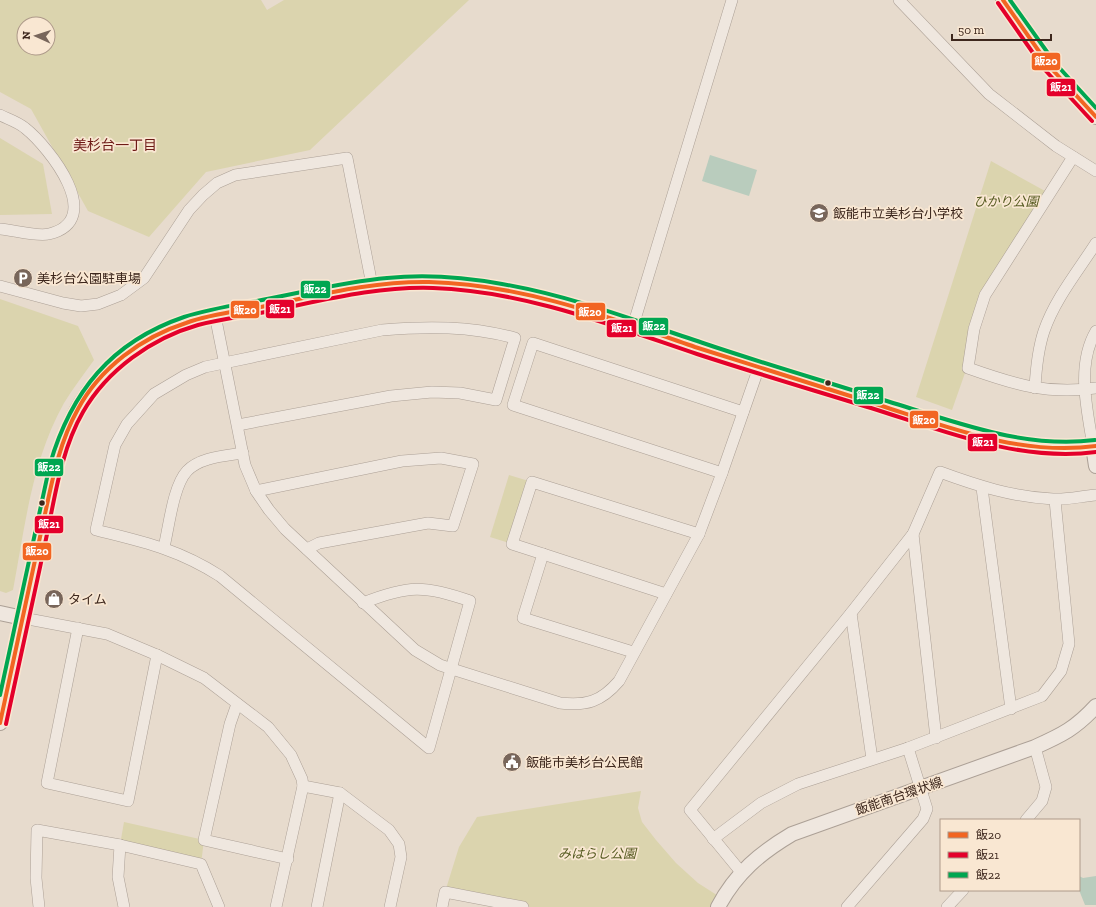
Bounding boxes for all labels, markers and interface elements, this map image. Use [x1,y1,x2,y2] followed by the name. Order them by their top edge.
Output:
[16,16,56,56] north arrow
[952,16,1051,42] scale bar
[958,23,985,37] text: 50 m
[20,30,33,40] text: N
[1031,52,1061,71] line badge: 飯20
[1033,55,1058,68] text: 飯20
[1046,78,1076,97] line badge: 飯21
[1049,81,1072,94] text: 飯21
[73,137,157,154] district label: 美杉台一丁目
[973,194,1040,209] park label: ひかり公園
[808,202,830,224] school or university icon: 飯能市立美杉台小学校
[833,206,963,221] place label: 飯能市立美杉台小学校
[12,267,34,289] parking icon: 美杉台公園駐車場
[37,271,141,286] place label: 美杉台公園駐車場
[300,280,331,299] line badge: 飯22
[303,283,326,296] text: 飯22
[265,299,295,319] line badge: 飯21
[230,300,260,319] line badge: 飯20
[575,302,606,321] line badge: 飯20
[268,303,291,316] text: 飯21
[232,304,257,317] text: 飯20
[577,306,602,319] text: 飯20
[638,317,669,336] line badge: 飯22
[606,319,637,338] line badge: 飯21
[642,320,665,333] text: 飯22
[610,322,633,335] text: 飯21
[823,378,833,388] unlabelled marker
[853,386,884,405] line badge: 飯22
[856,389,879,402] text: 飯22
[909,410,939,429] line badge: 飯20
[911,414,936,427] text: 飯20
[967,433,998,452] line badge: 飯21
[971,436,994,449] text: 飯21
[34,458,64,477] line badge: 飯22
[37,461,60,474] text: 飯22
[37,498,47,508] unlabelled marker
[34,515,64,534] line badge: 飯21
[37,518,60,531] text: 飯21
[22,542,52,561] line badge: 飯20
[24,545,49,558] text: 飯20
[43,588,65,610] shop icon: タイム
[68,592,107,607] place label: タイム
[501,751,523,773] public building icon: 飯能市美杉台公民館
[526,755,643,770] place label: 飯能市美杉台公民館
[854,774,944,818] street label: 飯能南台環状線
[940,819,1080,891] legend
[976,828,1001,842] text: 飯20
[558,846,638,861] park label: みはらし公園
[976,848,999,862] text: 飯21
[976,868,1000,882] text: 飯22

